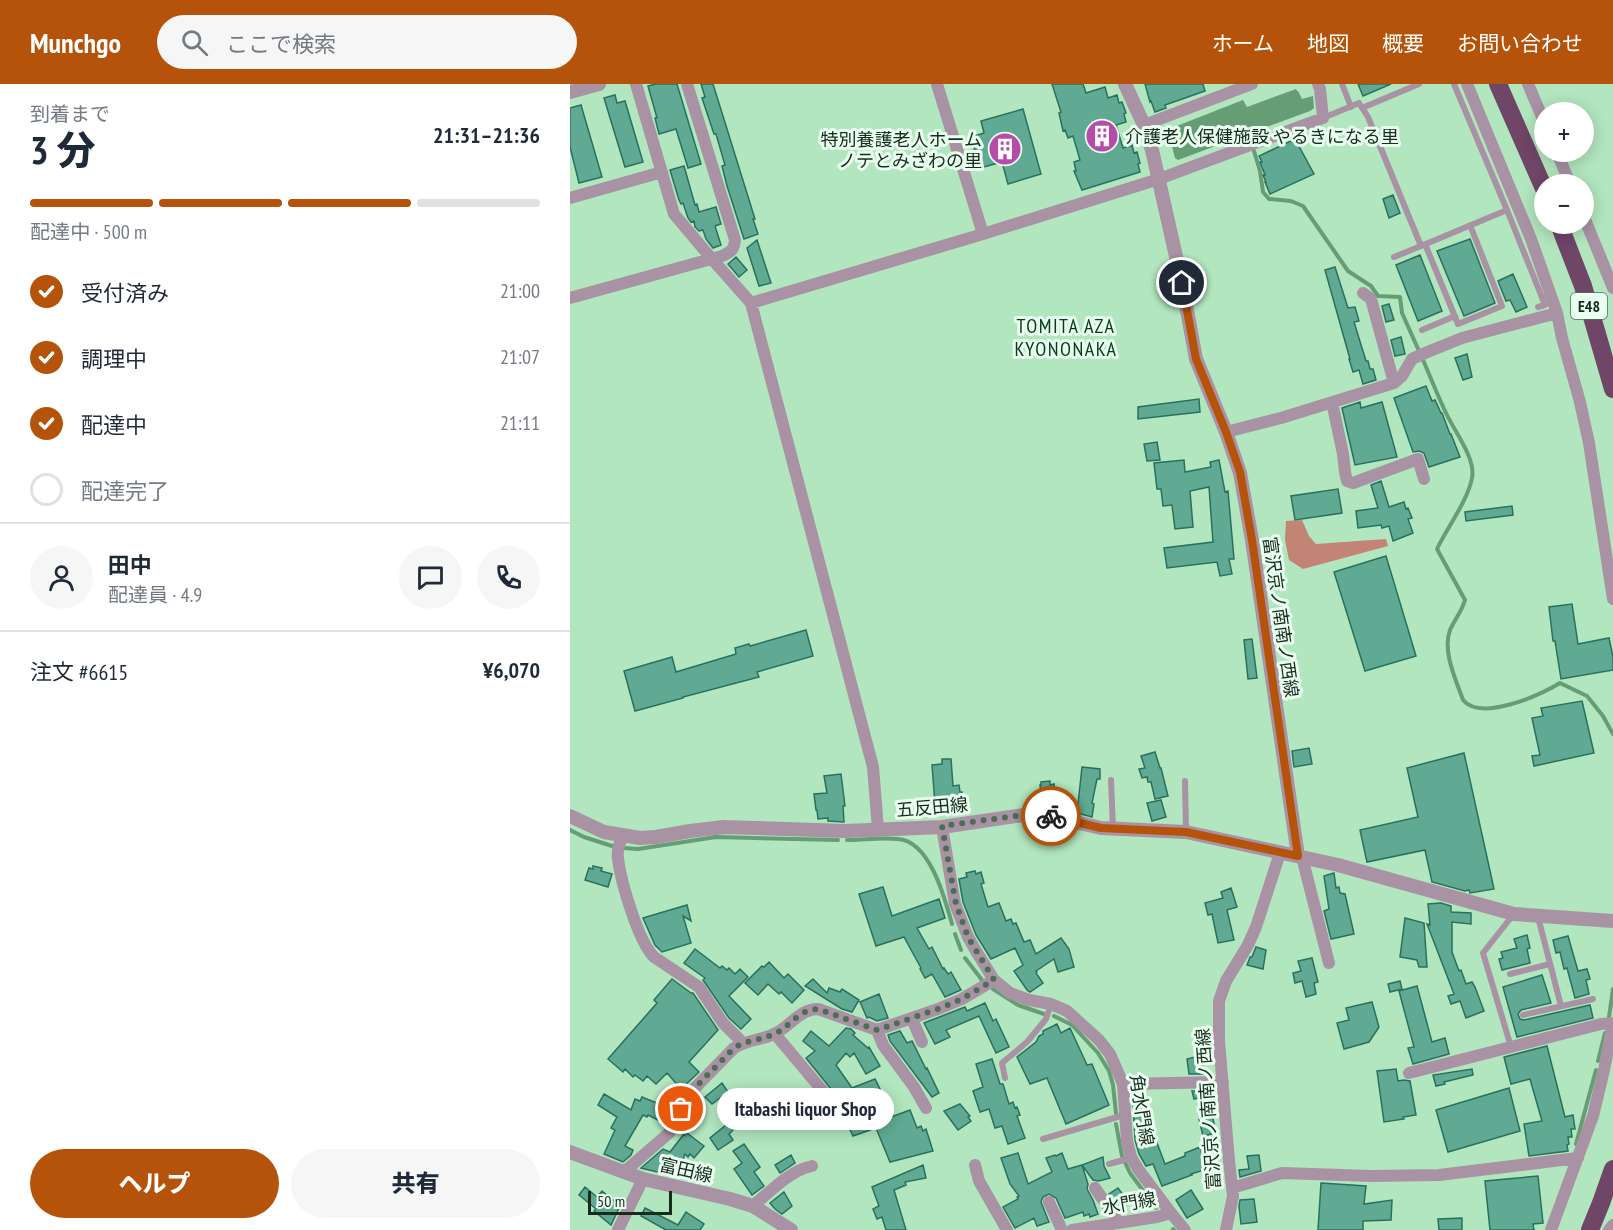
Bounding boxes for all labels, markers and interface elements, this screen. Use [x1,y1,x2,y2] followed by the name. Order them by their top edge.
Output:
[157,15,577,69] search box
[30,24,121,61] text: Munchgo
[178,26,211,59] icon: search
[226,30,336,58] text: ここで検索
[1212,30,1274,57] text: ホーム
[1307,30,1349,57] text: 地図
[1382,30,1424,57] text: 概要
[1457,30,1583,57] text: お問い合わせ
[30,101,110,127] text: 到着まで
[1534,102,1594,234] map controls
[1534,102,1594,162] button: +
[1084,118,1120,154] building icon: 介護老人保健施設 やるきになる里
[433,121,540,149] text: 21:31–21:36
[30,124,96,175] text: 3 分
[1125,125,1399,148] place label: 介護老人保健施設 やるきになる里
[821,128,982,172] place label: 特別養護老人ホーム ノテとみざわの里
[987,131,1023,167] building icon: 特別養護老人ホーム ノテとみざわの里
[1534,174,1594,234] button: −
[30,219,147,245] text: 配達中 · 500 m
[1156,257,1207,308] pin
[1165,266,1198,299] icon: home
[30,275,63,308] icon: check
[500,278,540,304] text: 21:00
[81,279,169,307] text: 受付済み
[1571,293,1607,319] road number: E48
[1014,313,1118,362] district label: TOMITA AZA KYONONAKA
[30,341,63,374] icon: check
[500,344,540,370] text: 21:07
[81,345,147,373] text: 調理中
[30,407,63,440] icon: check
[500,410,540,436] text: 21:11
[81,411,147,439] text: 配達中
[81,477,169,505] text: 配達完了
[1258,535,1304,699] street label: 富沢京ノ南南ノ西線
[30,546,93,609] button: person
[399,546,462,609] button: chat
[477,546,540,609] button: phone
[108,551,152,579] text: 田中
[108,582,202,608] text: 配達員 · 4.9
[483,656,540,684] text: ¥6,070
[30,658,128,686] text: 注文 #6615
[1021,786,1081,846] courier
[895,792,969,822] street label: 五反田線
[1035,800,1068,833] icon: bike
[1191,1027,1225,1191] street label: 富沢京ノ南南ノ西線
[1125,1073,1159,1147] street label: 角水門線
[655,1083,706,1134] pin
[717,1088,894,1130] callout: Itabashi liquor Shop
[664,1092,697,1125] icon: bag
[734,1096,877,1122] text: Itabashi liquor Shop
[30,1149,279,1218] button: ヘルプ
[291,1149,540,1218] button: 共有
[657,1153,715,1187] street label: 富田線
[1100,1187,1158,1219] street label: 水門線
[588,1188,672,1216] scale bar
[597,1191,625,1211] text: 50 m

